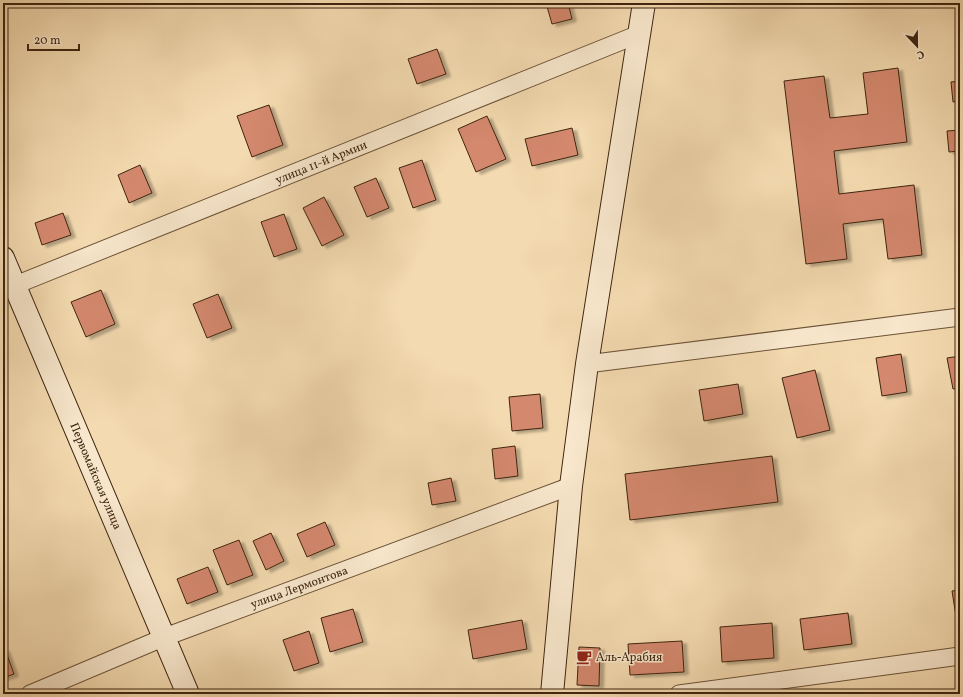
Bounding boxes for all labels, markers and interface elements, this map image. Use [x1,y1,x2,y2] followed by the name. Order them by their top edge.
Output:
[28,26,79,52] scale bar
[897,26,937,66] north arrow
[34,33,61,49] text: 20 m
[914,46,926,62] text: С
[273,137,370,189] street label: улица 11-й Армии
[65,420,125,532] street label: Первомайская улица
[248,563,350,613] street label: улица Лермонтова
[575,648,593,666] cafe icon: Аль-Арабия
[596,650,662,666] place label: Аль-Арабия

